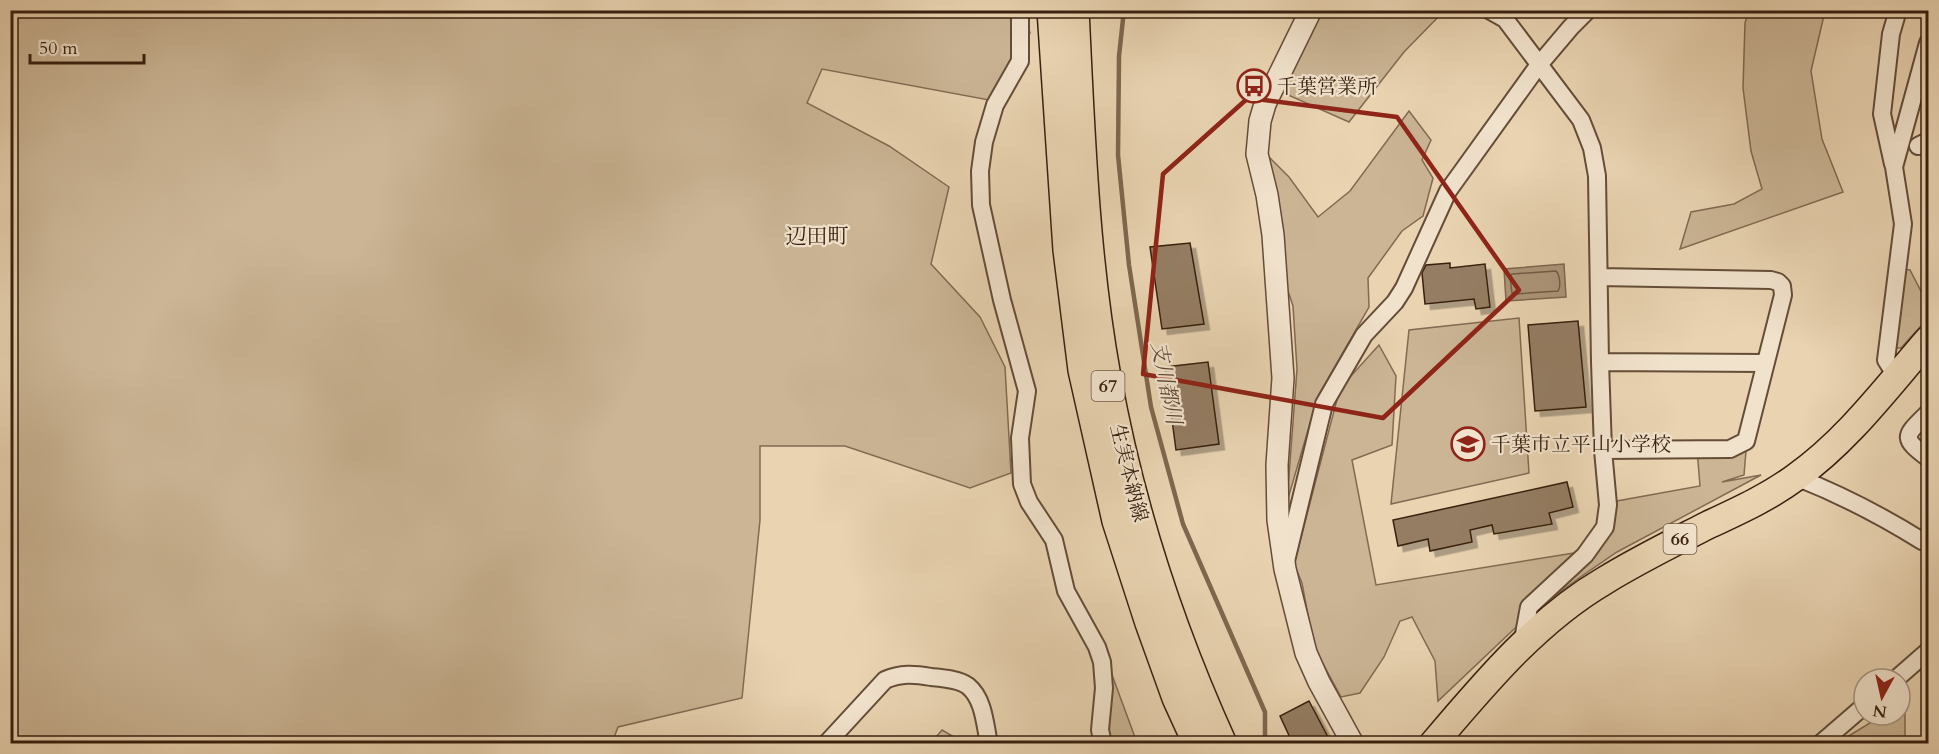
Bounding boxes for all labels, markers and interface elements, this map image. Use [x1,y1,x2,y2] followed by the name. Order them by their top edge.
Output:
[30,27,144,65] scale bar
[39,36,78,61] text: 50 m
[1236,68,1272,104] bus stop icon: 千葉営業所
[1277,73,1377,100] place label: 千葉営業所
[786,222,849,251] district label: 辺田町
[1144,339,1189,429] water label: 支川都川
[1092,371,1124,401] road number: 67
[1104,421,1154,525] street label: 生実本納線
[1450,426,1486,462] school or university icon: 千葉市立平山小学校
[1491,431,1671,458] place label: 千葉市立平山小学校
[1664,524,1696,554] road number: 66
[1852,667,1912,727] north arrow
[1872,699,1888,723] text: N

